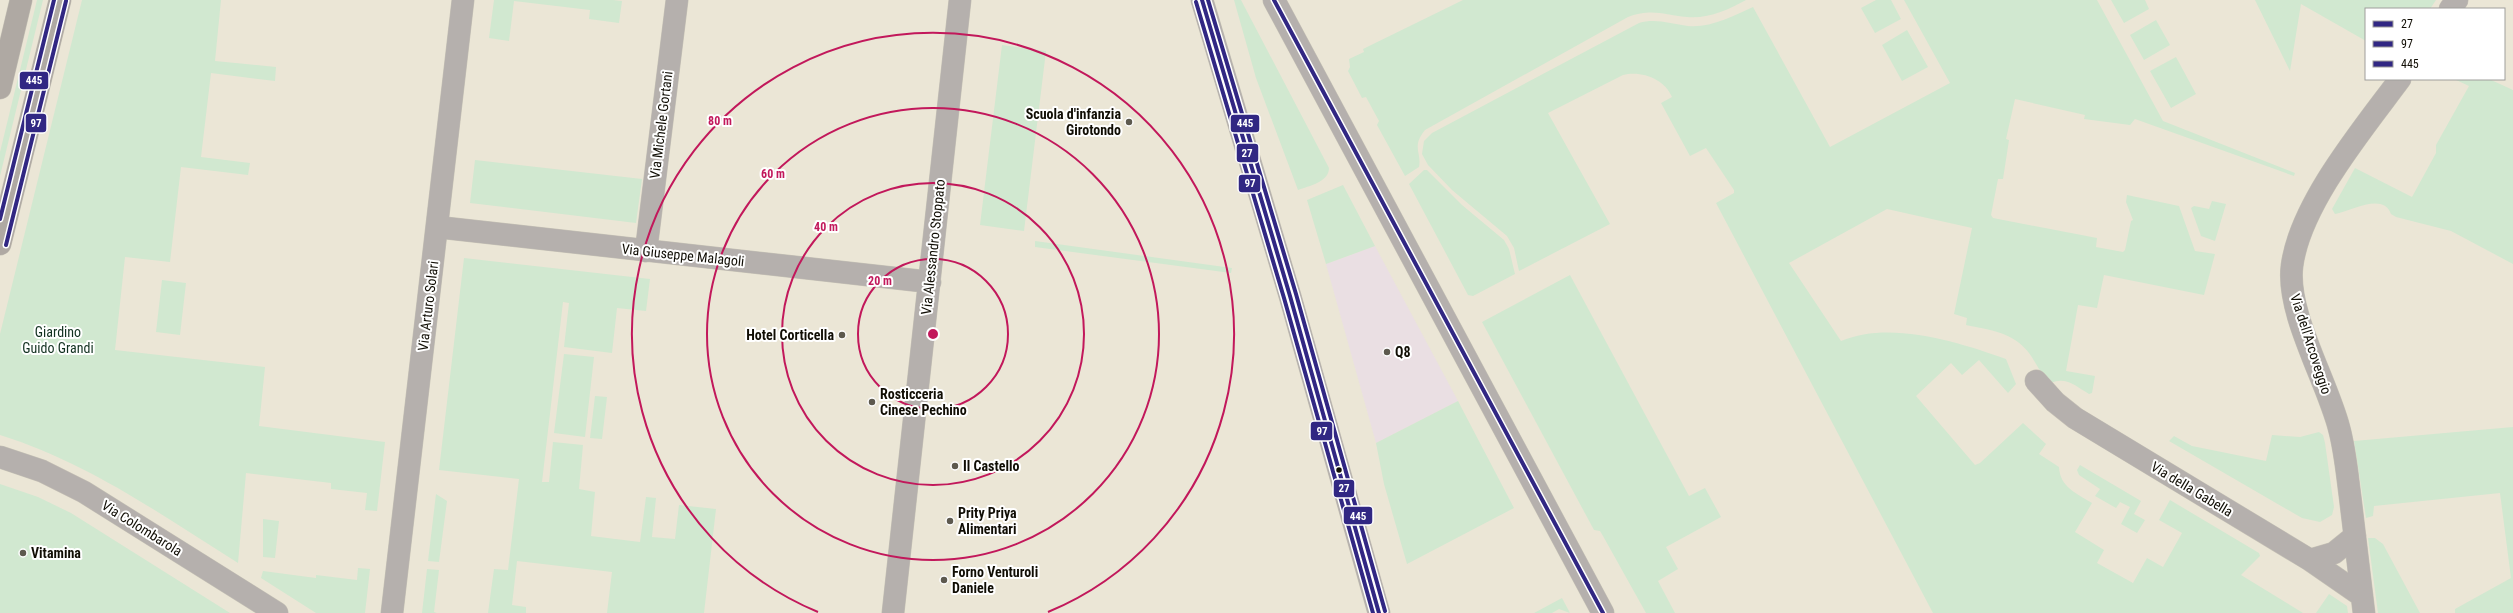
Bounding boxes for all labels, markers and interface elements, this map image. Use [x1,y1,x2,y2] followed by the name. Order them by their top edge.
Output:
[2365,8,2505,80] legend
[2401,17,2413,31] text: 27
[2401,37,2413,51] text: 97
[2401,57,2419,71] text: 445
[646,70,676,180] street label: Via Michele Gortani
[19,71,49,90] line badge: 445
[26,74,43,87] text: 445
[1026,106,1121,138] place label: Scuola d'infanzia Girotondo
[25,113,47,133] line badge: 97
[708,114,732,128] text: 80 m
[1230,114,1260,133] line badge: 445
[30,117,42,130] text: 97
[1124,117,1134,127] marker: Scuola d'infanzia Girotondo
[1237,117,1254,130] text: 445
[1236,143,1259,163] line badge: 27
[1241,147,1253,160] text: 27
[761,167,785,181] text: 60 m
[1238,174,1261,193] line badge: 97
[1244,177,1256,190] text: 97
[918,178,948,316] street label: Via Alessandro Stoppato
[814,220,838,234] text: 40 m
[621,241,745,269] street label: Via Giuseppe Malagoli
[415,260,441,352] street label: Via Arturo Solari
[868,274,892,288] text: 20 m
[2287,292,2335,396] street label: Via dell'Arcoveggio
[22,324,94,356] park label: Giardino Guido Grandi
[746,327,834,343] place label: Hotel Corticella
[926,327,940,341] centre of rings
[837,330,847,340] marker: Hotel Corticella
[1395,344,1411,360] place label: Q8
[1382,347,1392,357] marker: Q8
[880,386,967,418] place label: Rosticceria Cinese Pechino
[867,397,877,407] marker: Rosticceria Cinese Pechino
[1310,421,1333,441] line badge: 97
[1316,425,1328,438] text: 97
[963,458,1020,474] place label: Il Castello
[2148,458,2236,520] street label: Via della Gabella
[950,461,960,471] marker: Il Castello
[1334,465,1344,475] unlabelled marker
[1333,479,1355,498] line badge: 27
[1338,482,1350,495] text: 27
[99,497,185,559] street label: Via Colombarola
[958,505,1017,537] place label: Prity Priya Alimentari
[1343,506,1373,525] line badge: 445
[1350,510,1367,523] text: 445
[945,516,955,526] marker: Prity Priya Alimentari
[31,545,81,561] place label: Vitamina
[18,548,28,558] marker: Vitamina
[952,564,1038,596] place label: Forno Venturoli Daniele
[939,575,949,585] marker: Forno Venturoli Daniele

